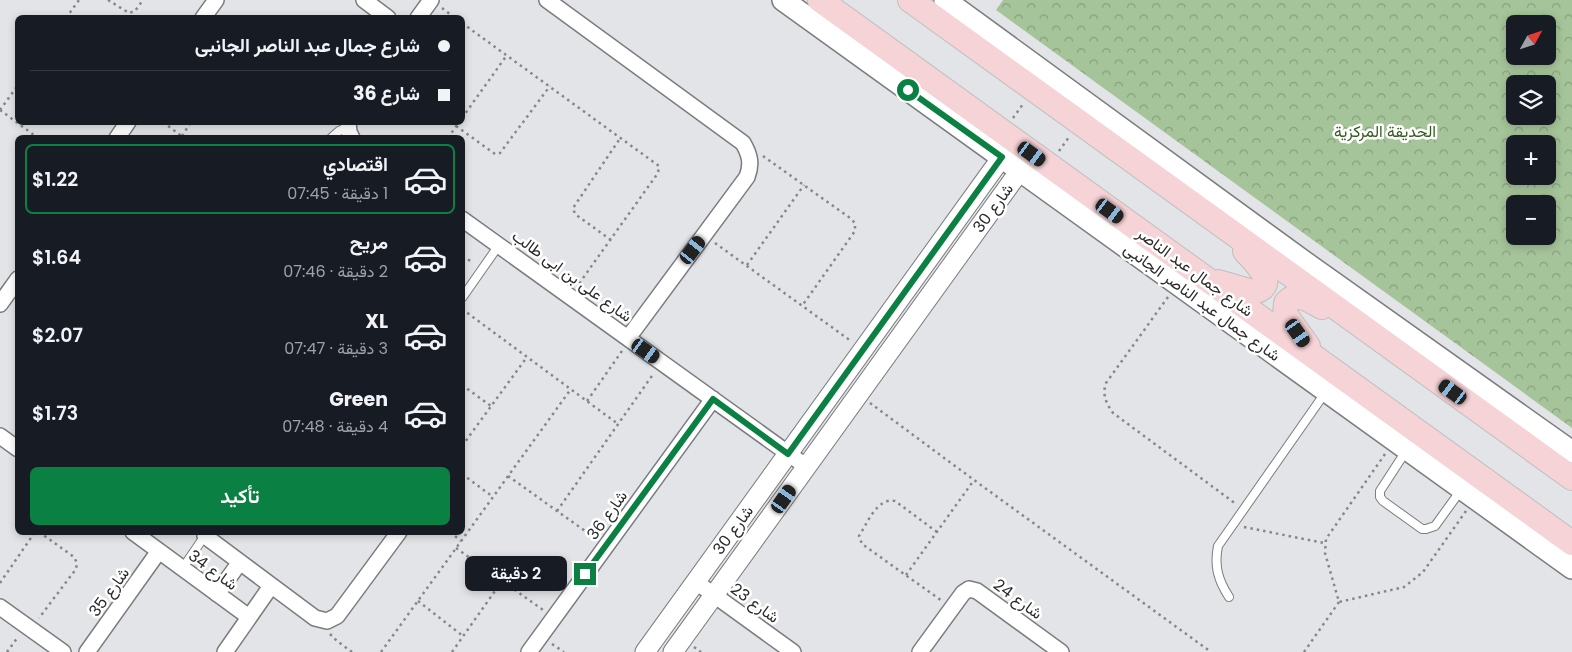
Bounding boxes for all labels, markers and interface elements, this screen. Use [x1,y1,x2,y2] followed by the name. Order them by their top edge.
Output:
[1506,15,1556,65] north arrow
[1506,15,1556,245] map controls
[195,32,420,59] text: شارع جمال عبد الناصر الجانبى
[1506,75,1556,125] button: layers
[897,79,919,101] route start
[353,80,420,107] text: شارع 36
[1334,120,1436,143] park label: الحديقة المركزية
[1506,135,1556,185] button: +
[1015,139,1048,169] car
[323,151,388,178] text: اقتصادي
[403,157,448,202] icon: car
[32,166,78,193] text: $1.22
[967,179,1019,237] street label: شارع 30
[287,182,388,205] text: 1 دقيقة · 07:45
[1506,195,1556,245] button: −
[1093,196,1126,226] car
[1131,221,1258,322] street label: شارع جمال عبد الناصر
[507,224,637,328] street label: شارع على بن ابى طالب
[350,229,388,256] text: مريح
[677,234,708,266] car
[403,235,448,280] icon: car
[1119,237,1285,367] street label: شارع جمال عبد الناصر الجانبى
[32,244,81,271] text: $1.64
[283,260,388,283] text: 2 دقيقة · 07:46
[365,308,388,335] text: XL
[403,313,448,358] icon: car
[1283,316,1312,350] car
[32,322,83,349] text: $2.07
[629,336,662,366] car
[284,337,388,360] text: 3 دقيقة · 07:47
[1436,377,1469,407] car
[329,386,388,413] text: Green
[403,391,448,436] icon: car
[32,400,78,427] text: $1.73
[282,415,388,438] text: 4 دقيقة · 07:48
[30,467,450,525] button: تأكيد
[769,482,798,516] car
[581,486,633,544] street label: شارع 36
[707,501,759,559] street label: شارع 30
[184,544,242,596] street label: شارع 34
[465,556,568,592] callout: 2 دقيقة
[491,562,541,585] text: 2 دقيقة
[83,563,135,621] street label: شارع 35
[574,563,596,585] route end
[989,573,1047,625] street label: شارع 24
[726,578,784,628] street label: شارع 23

